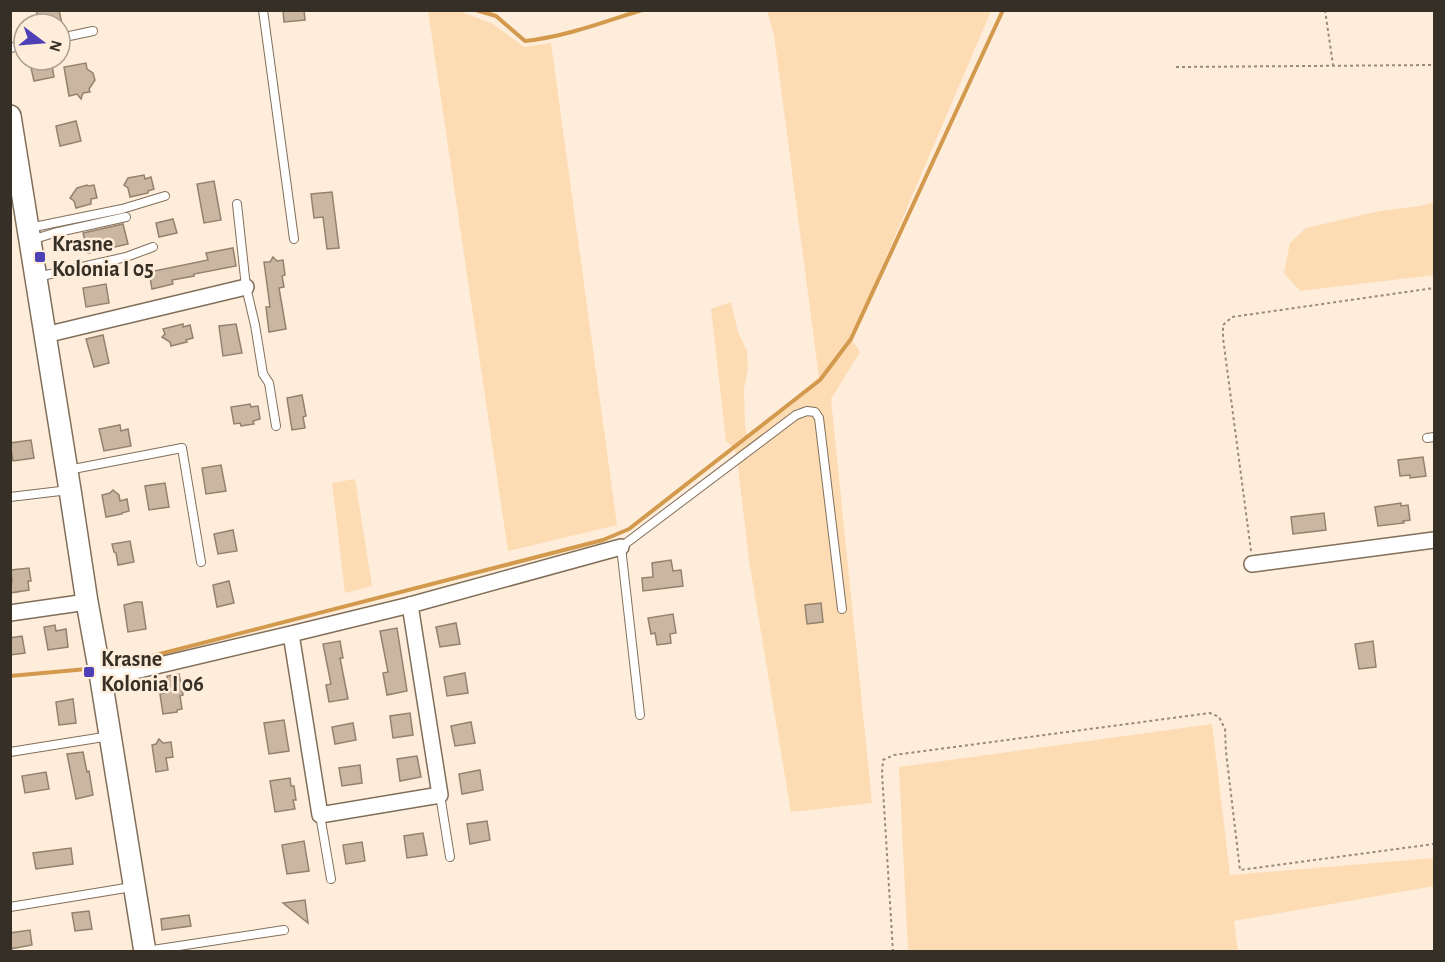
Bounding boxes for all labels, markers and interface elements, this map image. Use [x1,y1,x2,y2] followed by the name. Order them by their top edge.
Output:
[12,12,72,72] north arrow
[46,38,65,53] text: N
[52,233,154,280] place label: Krasne Kolonia I 05
[33,250,47,264] marker: Krasne Kolonia I 05
[101,648,204,695] place label: Krasne Kolonia I 06
[82,665,96,679] marker: Krasne Kolonia I 06

